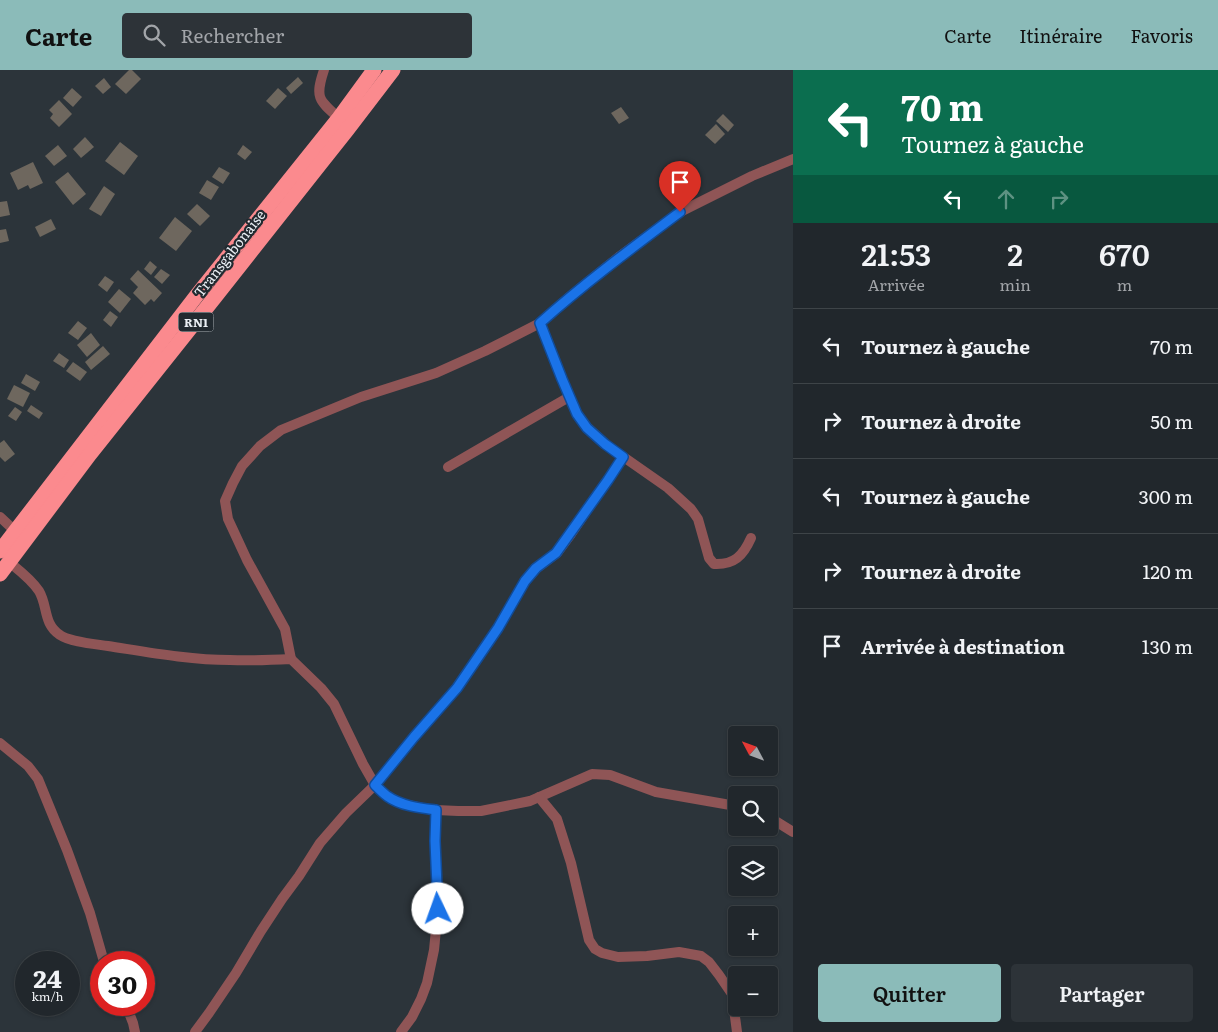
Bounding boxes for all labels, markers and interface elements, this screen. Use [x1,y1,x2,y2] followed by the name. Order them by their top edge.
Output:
[122,13,472,58] search box
[25,18,92,53] text: Carte
[140,21,168,49] icon: search
[180,21,284,49] text: Rechercher
[944,22,991,49] text: Carte
[1019,22,1102,49] text: Itinéraire
[1130,22,1193,49] text: Favoris
[901,80,983,132] text: 70 m
[818,90,883,155] icon: left
[901,127,1084,160] text: Tournez à gauche
[659,161,701,212] pin
[666,168,694,196] icon: arrive
[939,185,967,213] icon: left
[992,185,1020,213] icon: ahead
[1045,185,1073,213] icon: right
[189,205,269,301] street label: Transgabonaise
[861,231,931,275] text: 21:53
[1007,231,1023,275] text: 2
[1099,231,1150,275] text: 670
[868,272,925,296] text: Arrivée
[1000,272,1031,296] text: min
[1117,272,1132,296] text: m
[178,312,214,332] road number: RN1
[818,332,846,360] icon: left
[861,332,1030,360] text: Tournez à gauche
[1150,332,1193,360] text: 70 m
[818,407,846,435] icon: right
[861,407,1021,435] text: Tournez à droite
[1150,407,1193,435] text: 50 m
[818,482,846,510] icon: left
[861,482,1030,510] text: Tournez à gauche
[1139,482,1193,510] text: 300 m
[818,557,846,585] icon: right
[861,557,1021,585] text: Tournez à droite
[1142,557,1193,585] text: 120 m
[818,632,846,660] icon: arrive
[861,632,1065,660] text: Arrivée à destination
[1142,632,1193,660] text: 130 m
[728,726,778,776] north arrow
[728,726,778,1016] map controls
[728,786,778,836] button: search
[728,846,778,896] button: layers
[411,882,463,934] position arrow
[728,906,778,956] button: +
[90,951,155,1016] speed limit sign: 30
[33,959,62,996] text: 24
[818,964,1001,1022] button: Quitter
[1011,964,1193,1022] button: Partager
[728,966,778,1016] button: −
[32,987,63,1005] text: km/h

